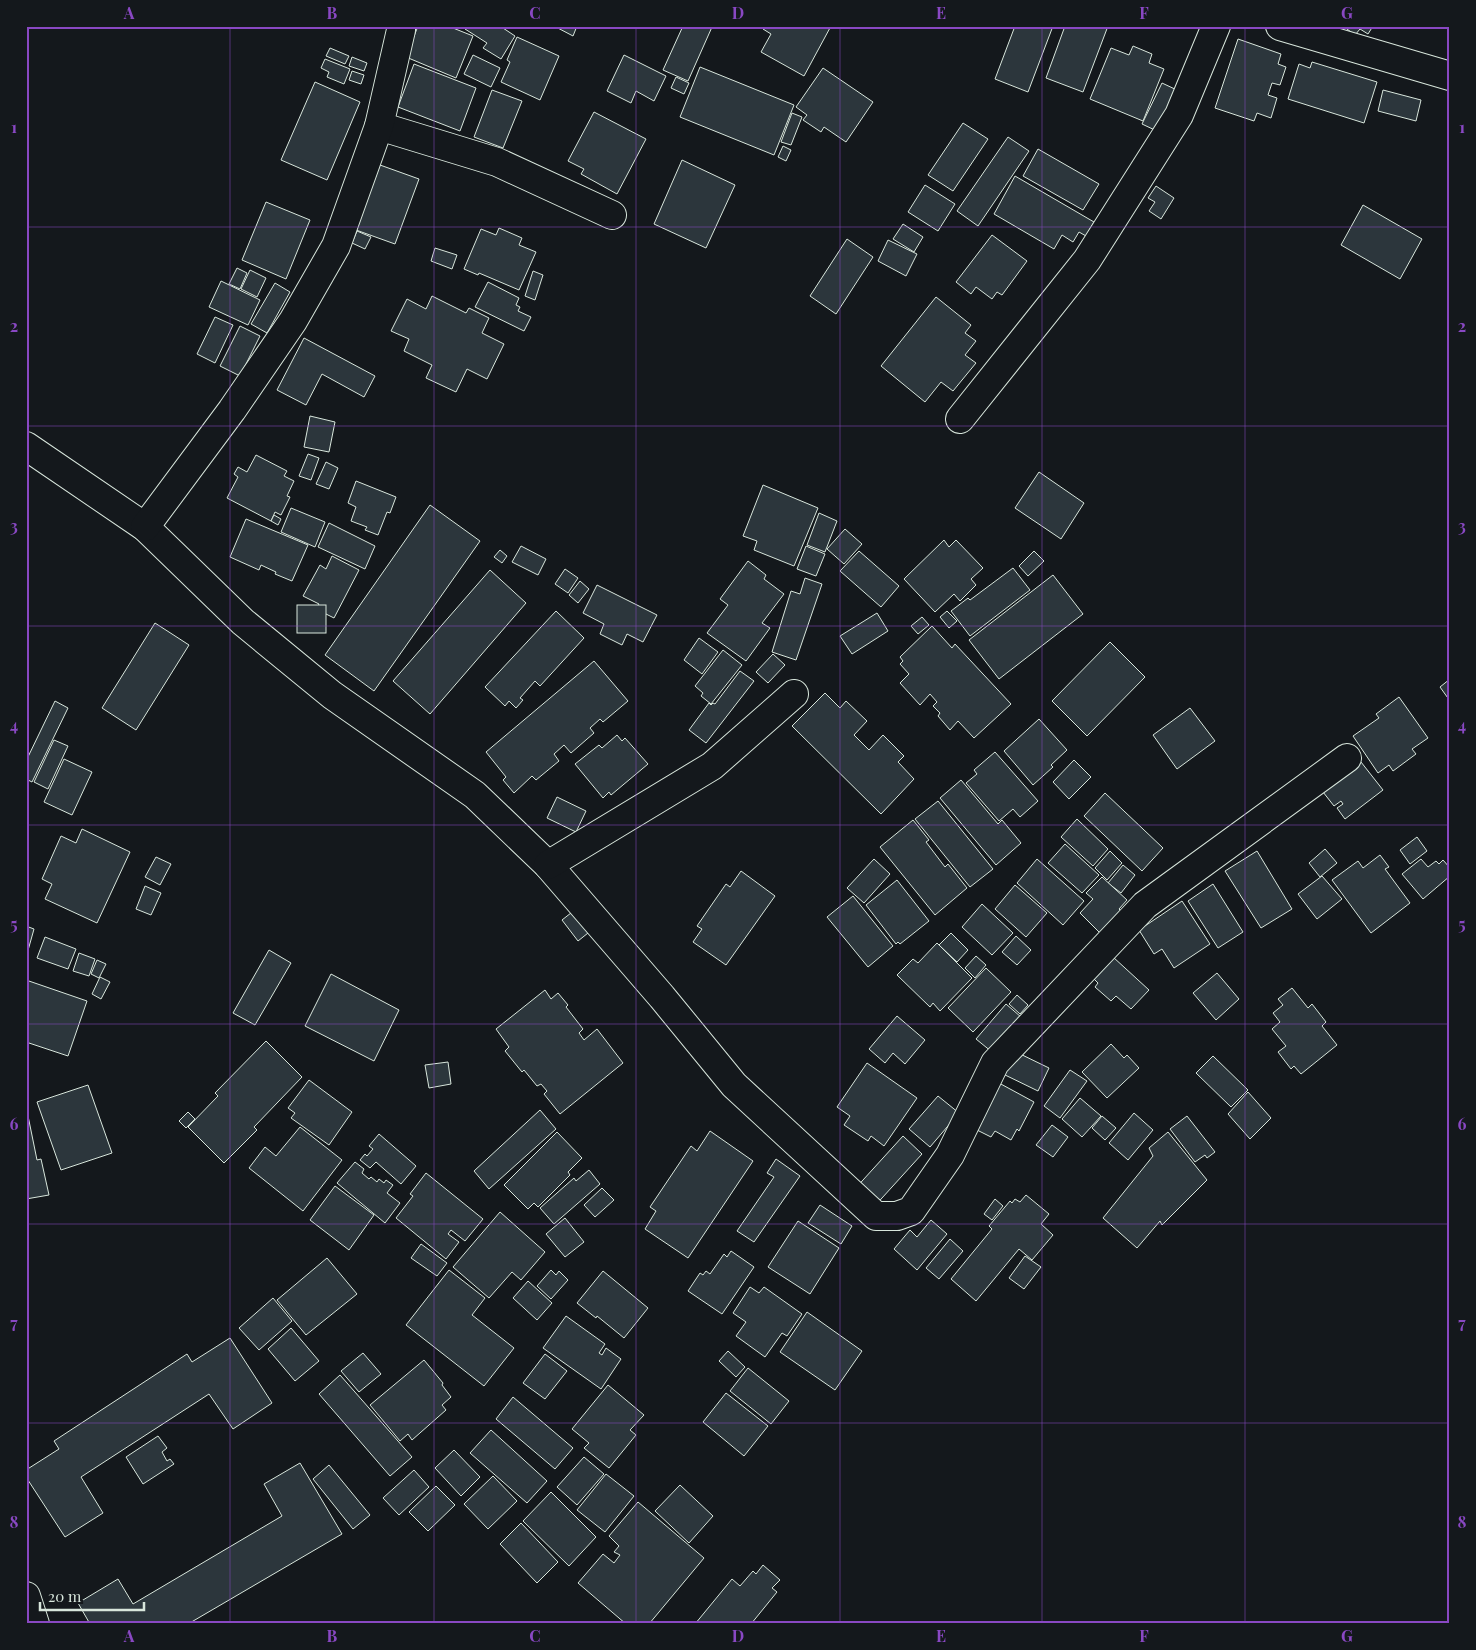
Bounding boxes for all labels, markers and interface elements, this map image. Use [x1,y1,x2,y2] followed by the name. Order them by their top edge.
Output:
[123,2,135,23] text: A
[327,2,338,23] text: B
[529,2,541,23] text: C
[732,2,744,23] text: D
[936,2,946,23] text: E
[1139,2,1149,23] text: F
[1341,2,1353,23] text: G
[11,116,17,137] text: 1
[1459,116,1465,137] text: 1
[10,315,18,336] text: 2
[1458,315,1466,336] text: 2
[10,515,18,536] text: 3
[1458,515,1466,536] text: 3
[10,714,18,735] text: 4
[1458,714,1466,735] text: 4
[10,913,18,934] text: 5
[1458,913,1466,934] text: 5
[10,1113,19,1134] text: 6
[1458,1113,1467,1134] text: 6
[10,1312,18,1333] text: 7
[1458,1312,1466,1333] text: 7
[10,1511,19,1532] text: 8
[1458,1511,1467,1532] text: 8
[40,1580,144,1612] scale bar
[48,1586,82,1606] text: 20 m
[123,1625,135,1646] text: A
[327,1625,338,1646] text: B
[529,1625,541,1646] text: C
[732,1625,744,1646] text: D
[936,1625,946,1646] text: E
[1139,1625,1149,1646] text: F
[1341,1625,1353,1646] text: G

